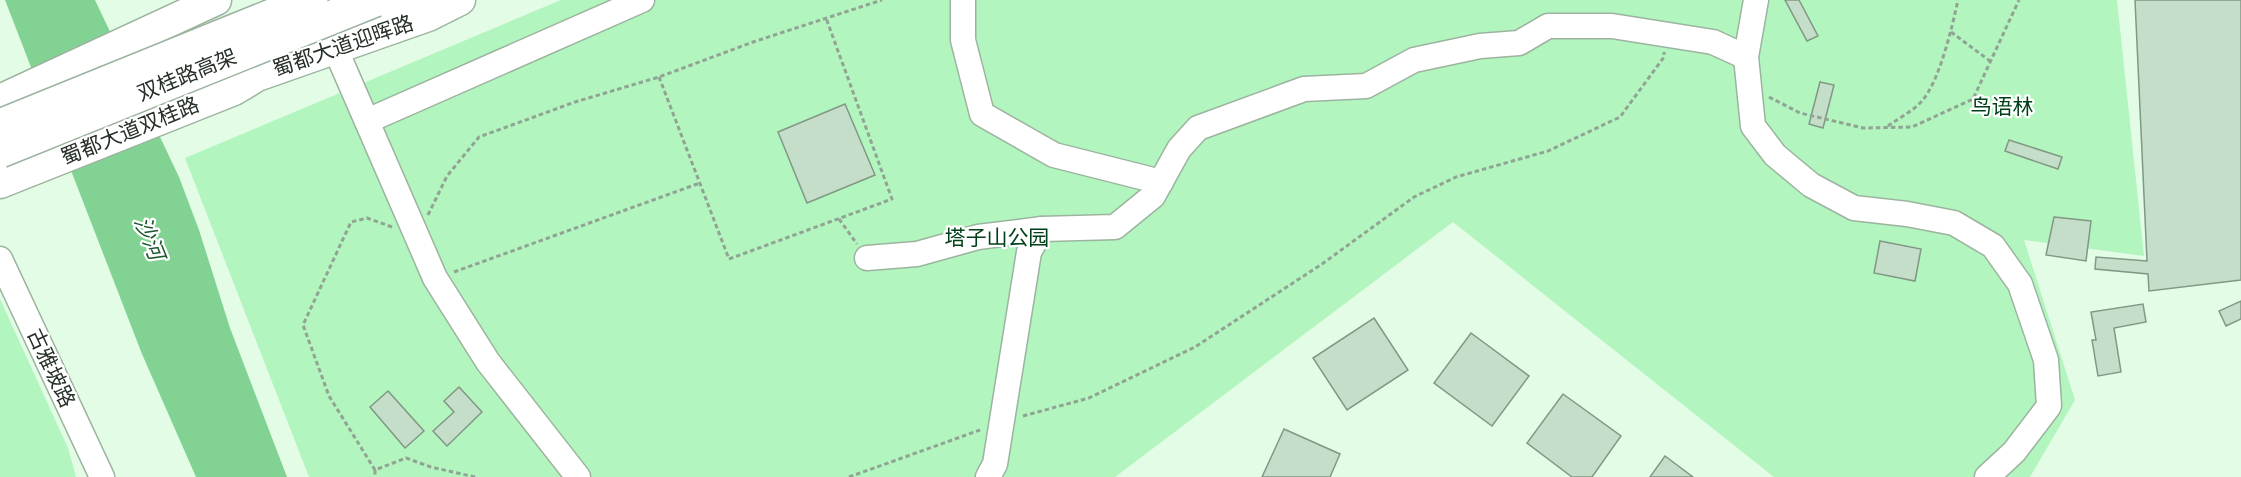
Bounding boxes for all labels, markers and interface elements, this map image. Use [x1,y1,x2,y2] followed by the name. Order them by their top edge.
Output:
[269,10,416,81] street label: 蜀都大道迎晖路
[133,43,240,106] street label: 双桂路高架
[57,91,203,170] street label: 蜀都大道双桂路
[1971,94,2034,119] park label: 鸟语林
[130,213,171,267] water label: 沙河
[945,225,1050,250] park label: 塔子山公园
[22,324,81,411] street label: 古雅坡路

